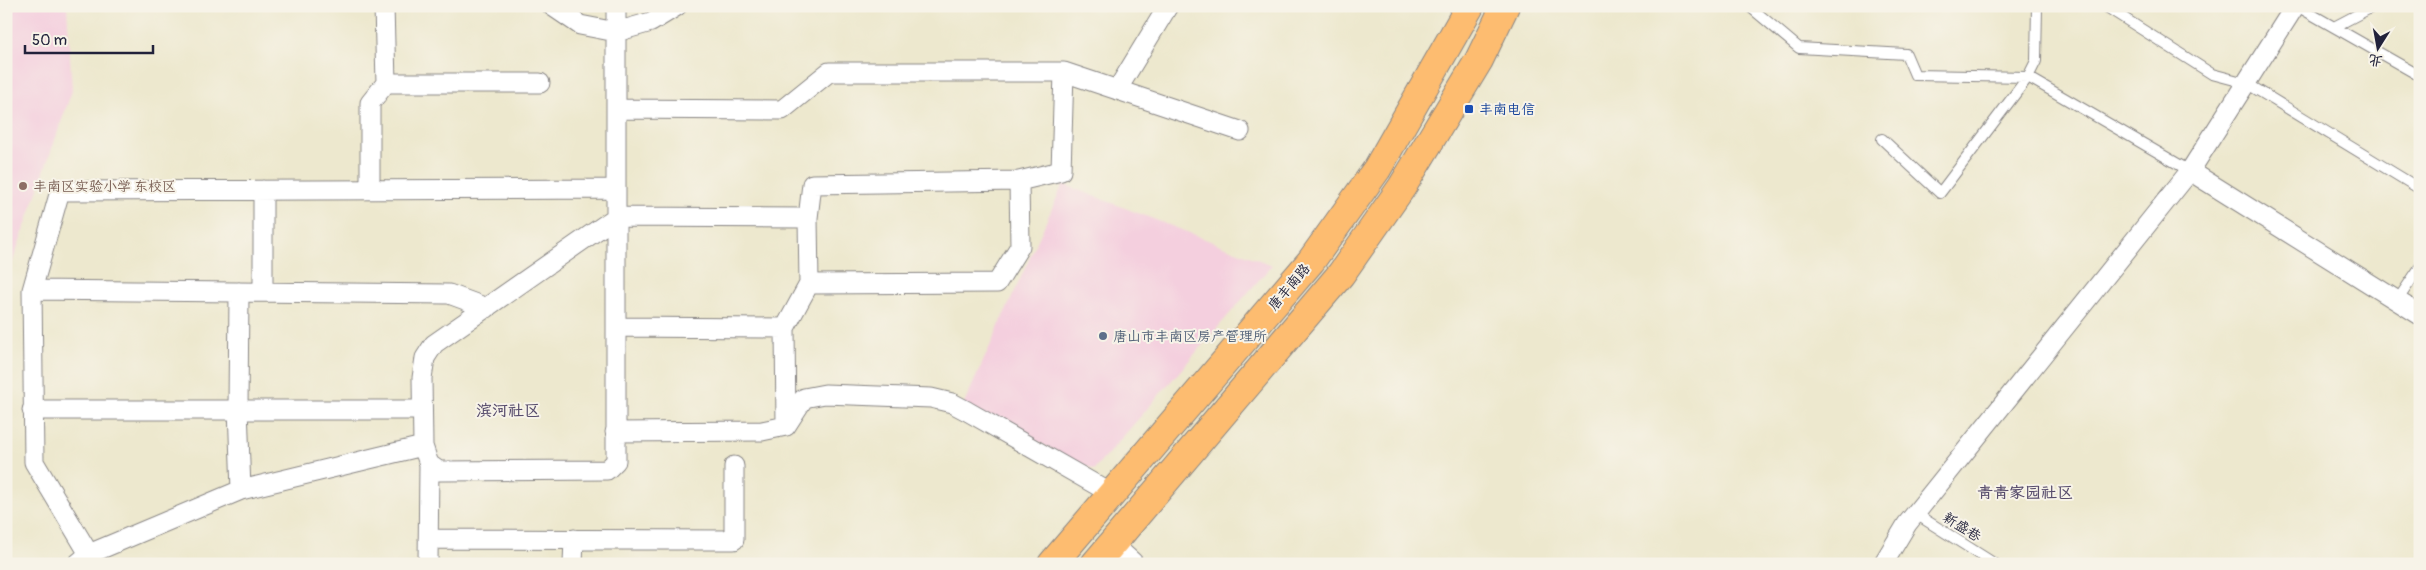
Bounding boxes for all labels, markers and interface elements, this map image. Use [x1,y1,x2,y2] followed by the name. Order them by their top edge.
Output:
[25,22,152,54] scale bar
[2354,22,2404,72] north arrow
[32,31,67,50] text: 50 m
[2367,51,2384,70] text: 北
[1479,101,1535,118] place label: 丰南电信
[1463,103,1475,115] marker: 丰南电信
[33,178,176,195] place label: 丰南区实验小学 东校区
[17,180,29,192] marker: 丰南区实验小学 东校区
[1264,260,1314,314] street label: 唐丰南路
[1113,328,1267,345] place label: 唐山市丰南区房产管理所
[1097,330,1109,342] marker: 唐山市丰南区房产管理所
[476,401,540,421] district label: 滨河社区
[1977,483,2073,503] district label: 青青家园社区
[1940,509,1985,546] street label: 新盛巷

